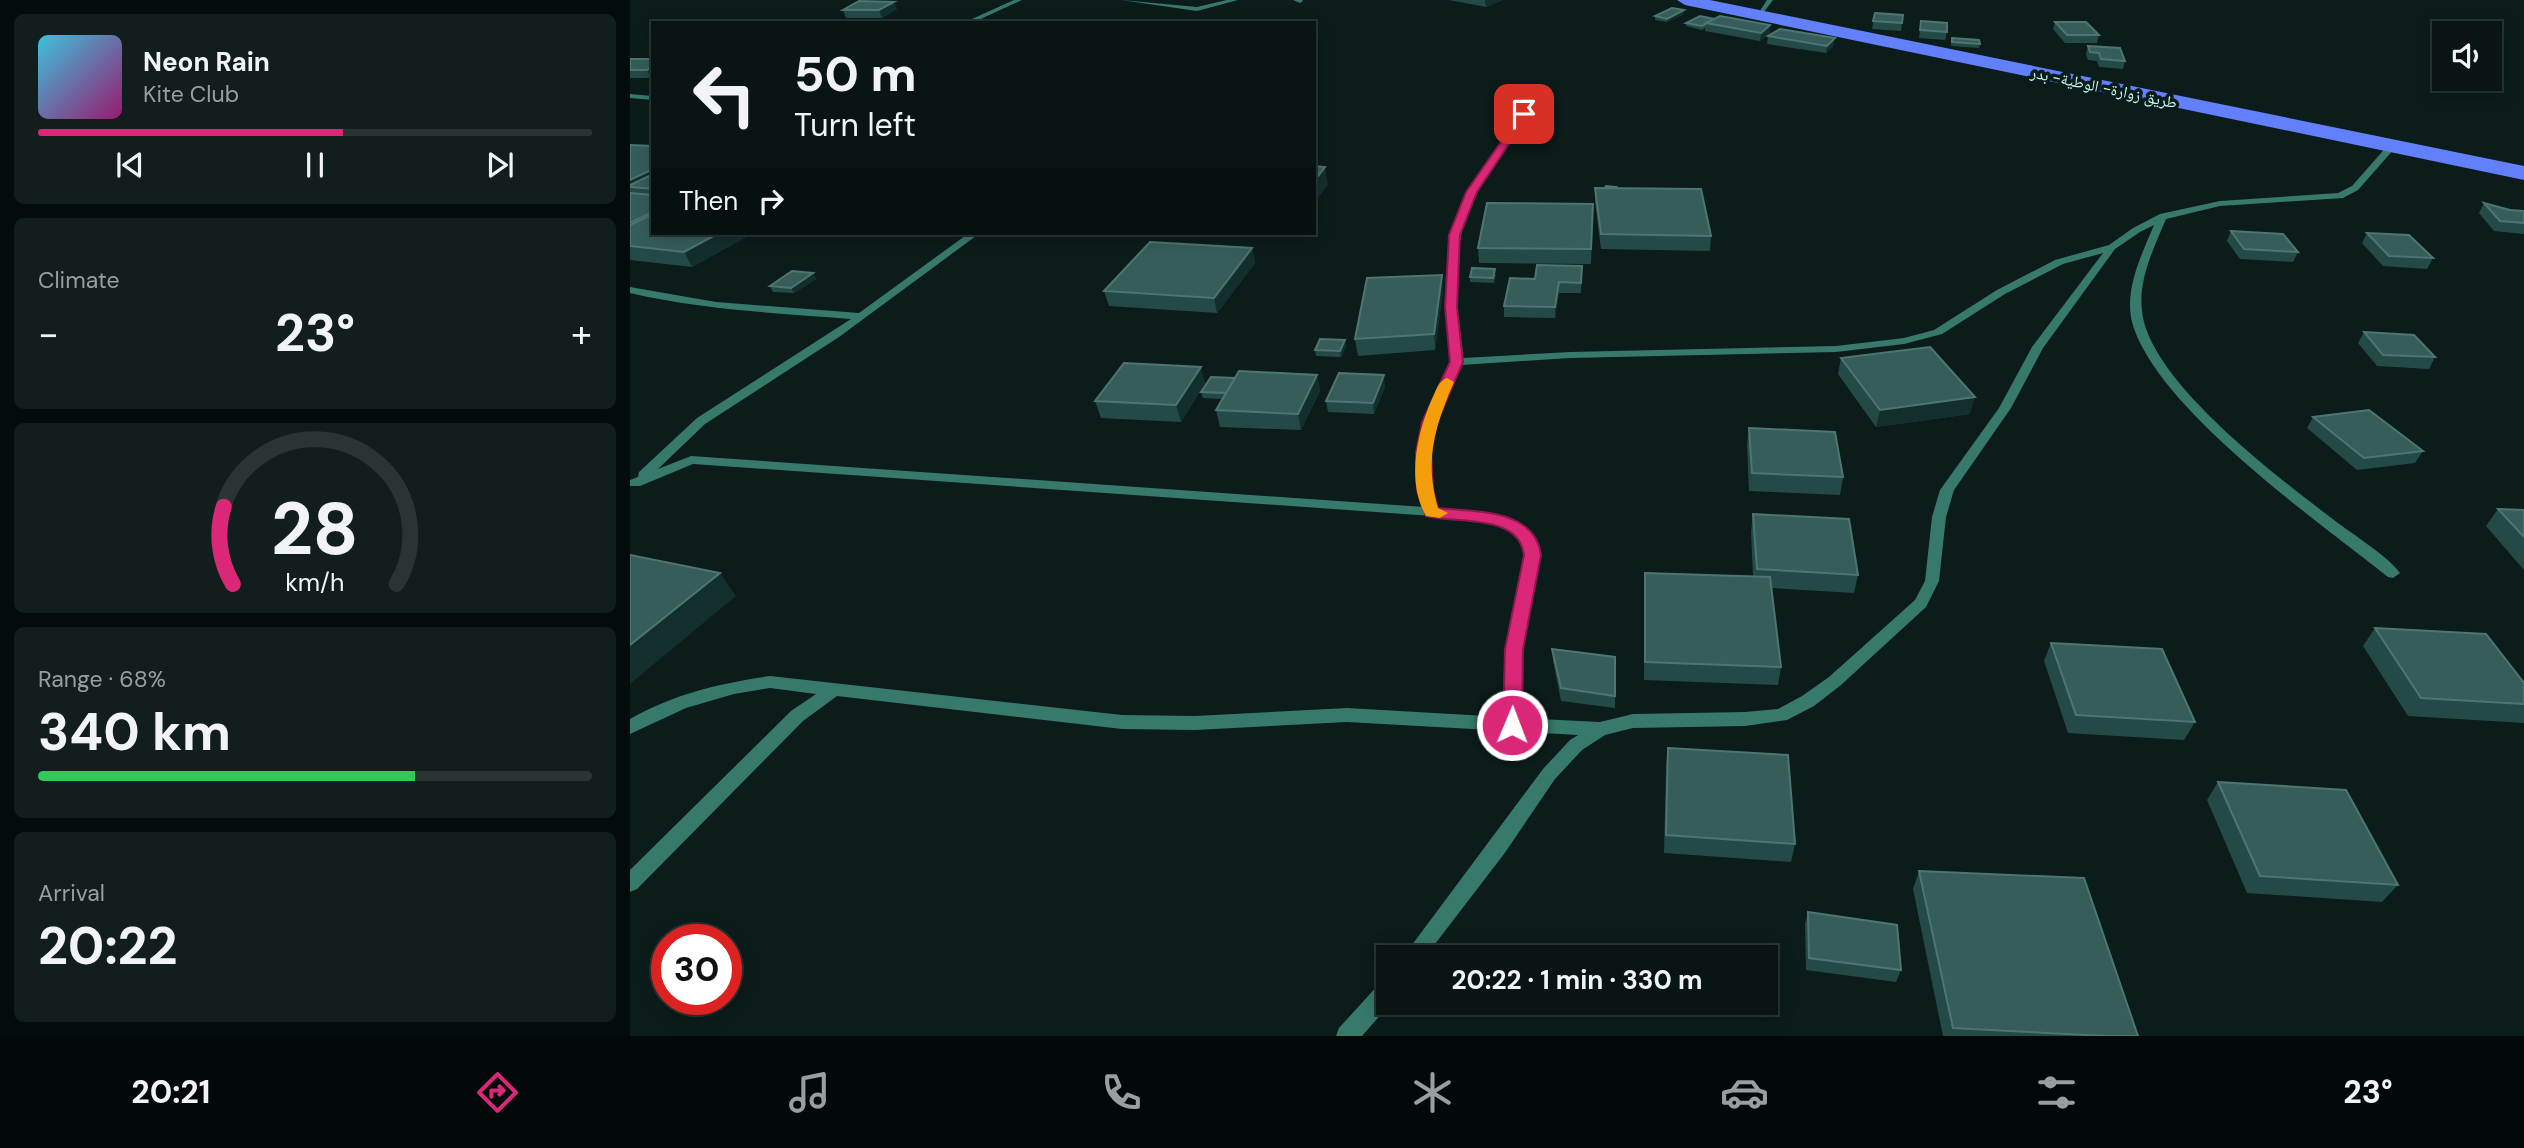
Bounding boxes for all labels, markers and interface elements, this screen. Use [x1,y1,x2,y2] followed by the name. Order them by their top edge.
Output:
[2432,21,2502,91] map controls
[2432,21,2502,91] button: sound
[794,42,917,106] text: 50 m
[143,45,270,79] text: Neon Rain
[679,49,770,140] icon: left
[2028,61,2179,113] street label: طريق زوارة- الوطية- بدر
[143,79,239,109] text: Kite Club
[1494,84,1554,144] pin
[1505,95,1543,133] icon: arrive
[794,104,916,146] text: Turn left
[111,146,149,184] icon: previous
[296,146,334,184] icon: pause
[481,146,519,184] icon: next
[752,182,790,220] icon: right
[679,184,738,218] text: Then
[38,265,120,295] text: Climate
[275,299,355,367] text: 23°
[38,309,59,359] text: −
[571,309,592,359] text: +
[271,482,359,577] text: 28
[285,566,345,599] text: km/h
[38,664,166,694] text: Range · 68%
[1475,688,1549,762] position arrow
[38,698,231,766] text: 340 km
[38,878,105,908] text: Arrival
[38,912,178,980] text: 20:22
[651,924,742,1015] speed limit sign: 30
[1452,963,1702,997] text: 20:22 · 1 min · 330 m
[473,1068,522,1117] icon: directions
[785,1068,834,1117] icon: music
[1097,1068,1146,1117] icon: phone
[1408,1068,1457,1117] icon: climate
[1720,1068,1769,1117] icon: car
[2032,1068,2081,1117] icon: filters
[131,1071,210,1113] text: 20:21
[2343,1071,2393,1113] text: 23°

